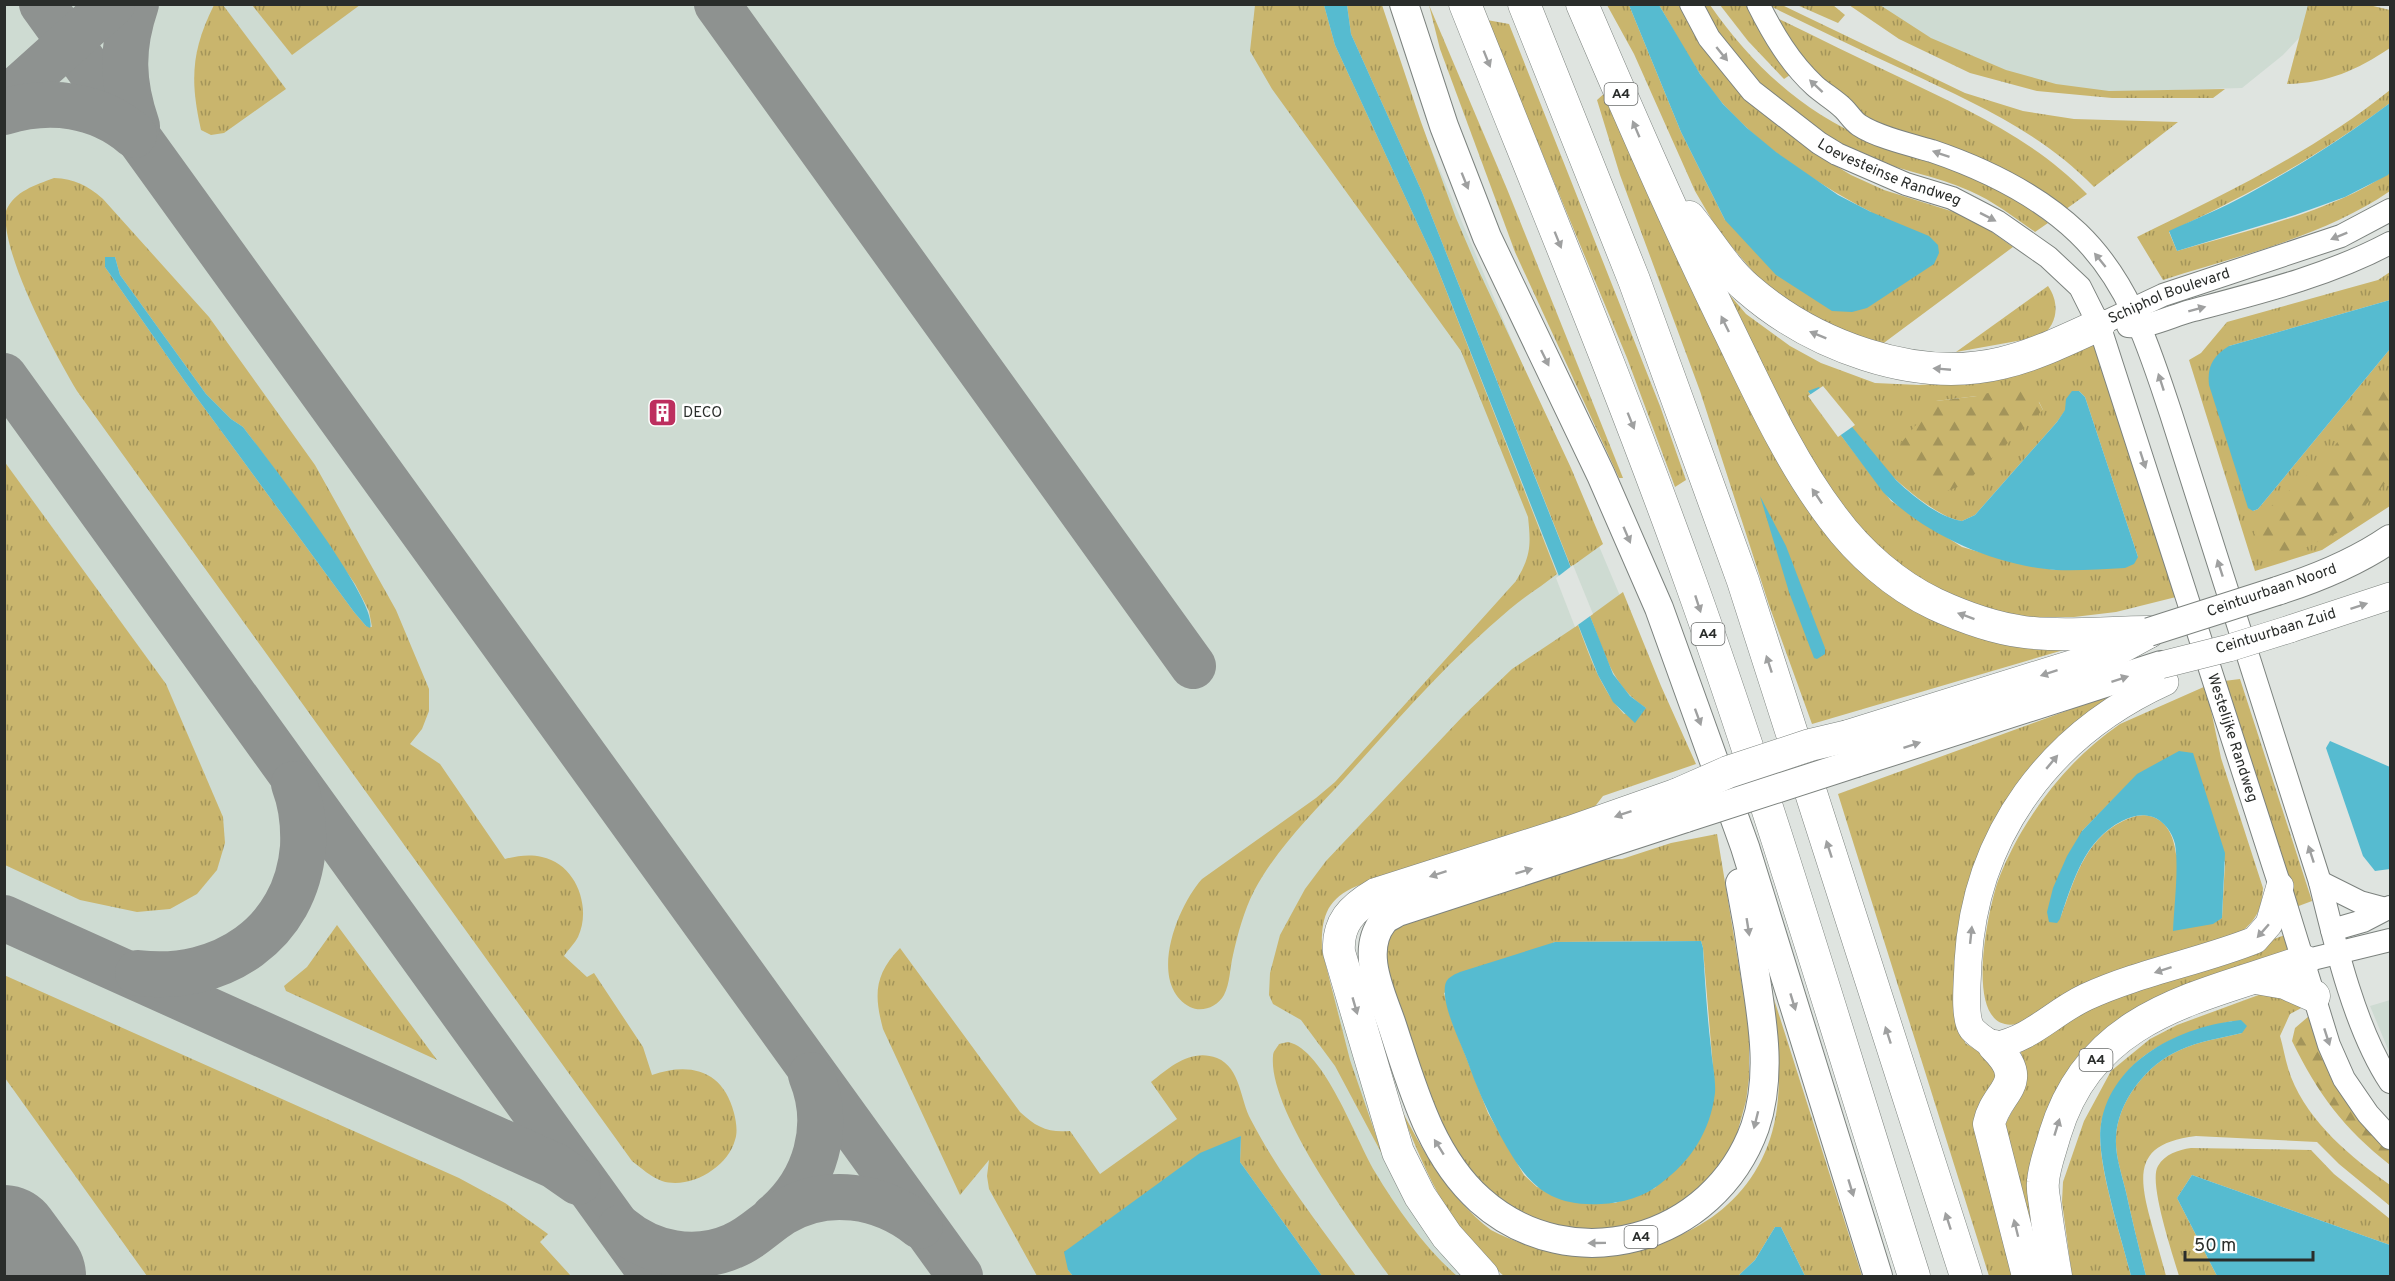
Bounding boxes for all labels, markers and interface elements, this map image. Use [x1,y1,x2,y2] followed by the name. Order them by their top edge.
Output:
[1716,46,1729,62] one-way arrow
[1483,50,1492,68] one-way arrow
[1809,79,1823,93] one-way arrow
[1604,83,1638,105] road number: A4
[1631,119,1641,137] one-way arrow
[1814,135,1964,211] street label: Loevesteinse Randweg
[1931,149,1949,159] one-way arrow
[1460,172,1470,190] one-way arrow
[1980,212,1997,222] one-way arrow
[1554,231,1564,249] one-way arrow
[2329,232,2347,242] one-way arrow
[2094,252,2107,268] one-way arrow
[2105,264,2232,329] street label: Schiphol Boulevard
[2188,304,2206,313] one-way arrow
[1721,315,1730,332] one-way arrow
[1808,330,1826,340] one-way arrow
[1541,350,1550,367] one-way arrow
[1932,364,1951,374] one-way arrow
[2155,373,2165,391] one-way arrow
[646,397,678,429] building icon: DECO
[683,404,722,423] place label: DECO
[1626,413,1636,431] one-way arrow
[2139,451,2149,469] one-way arrow
[1812,488,1823,504] one-way arrow
[1623,527,1632,544] one-way arrow
[2215,559,2224,577] one-way arrow
[2205,560,2339,622] street label: Ceintuurbaan Noord
[1694,595,1704,613] one-way arrow
[2350,601,2368,611] one-way arrow
[2213,605,2339,659] street label: Ceintuurbaan Zuid
[1957,611,1975,621] one-way arrow
[1692,623,1724,645] road number: A4
[1764,655,1774,673] one-way arrow
[2040,669,2058,679] one-way arrow
[2203,671,2262,805] street label: Westelijke Randweg
[2111,673,2129,683] one-way arrow
[1694,708,1704,726] one-way arrow
[1903,740,1921,750] one-way arrow
[2045,755,2058,770] one-way arrow
[1614,810,1632,820] one-way arrow
[1824,840,1833,858] one-way arrow
[2306,845,2315,863] one-way arrow
[1515,866,1533,875] one-way arrow
[1429,870,1447,879] one-way arrow
[1744,918,1753,937] one-way arrow
[2256,924,2270,939] one-way arrow
[1966,926,1976,945] one-way arrow
[2154,966,2172,975] one-way arrow
[1789,993,1798,1011] one-way arrow
[1351,997,1360,1015] one-way arrow
[1883,1026,1893,1044] one-way arrow
[2322,1028,2332,1046] one-way arrow
[2080,1049,2112,1071] road number: A4
[1750,1111,1760,1129] one-way arrow
[2053,1118,2062,1136] one-way arrow
[1434,1139,1445,1155] one-way arrow
[1847,1179,1856,1197] one-way arrow
[1943,1212,1952,1230] one-way arrow
[2010,1219,2020,1237] one-way arrow
[2185,1224,2312,1262] scale bar
[1624,1226,1658,1248] road number: A4
[2194,1235,2236,1258] text: 50 m
[1587,1238,1606,1248] one-way arrow

